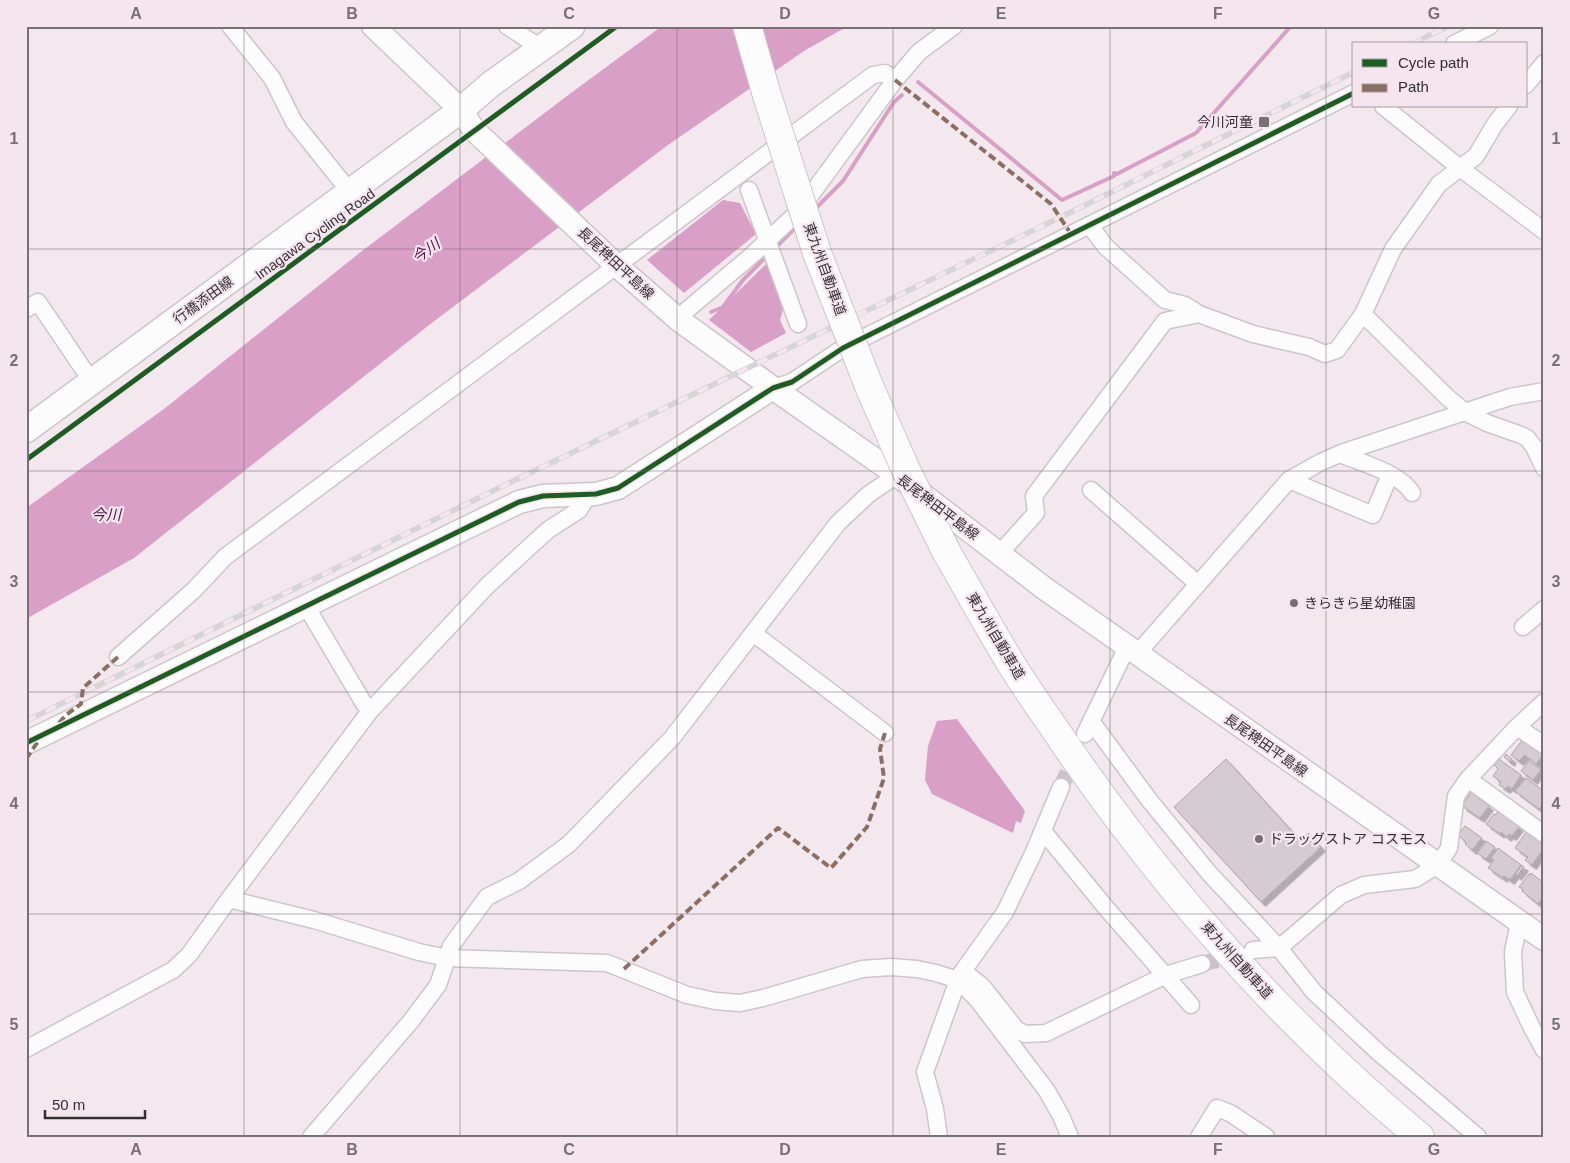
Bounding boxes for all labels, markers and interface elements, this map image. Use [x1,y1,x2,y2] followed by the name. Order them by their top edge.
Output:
[130,5,142,22] text: A
[346,5,358,22] text: B
[563,5,575,22] text: C
[779,5,791,22] text: D
[996,5,1007,22] text: E
[1213,5,1223,22] text: F
[1428,5,1440,22] text: G
[1352,42,1528,108] legend
[1398,54,1469,71] text: Cycle path
[1398,78,1429,95] text: Path
[1197,114,1253,130] place label: 今川河童
[1257,115,1271,129] marker: 今川河童
[10,130,19,147] text: 1
[1552,130,1561,147] text: 1
[252,185,378,283] street label: Imagawa Cycling Road
[801,220,849,318] street label: 東九州自動車道
[575,224,657,302] street label: 長尾稗田平島線
[409,234,444,266] water label: 今川
[170,273,236,327] street label: 行橋添田線
[10,352,19,369] text: 2
[1552,352,1561,369] text: 2
[894,471,982,543] street label: 長尾稗田平島線
[91,506,123,523] water label: 今川
[10,573,19,590] text: 3
[1552,573,1561,590] text: 3
[964,590,1028,682] street label: 東九州自動車道
[1304,595,1416,611] place label: きらきら星幼稚園
[1288,597,1300,609] marker: きらきら星幼稚園
[1221,710,1311,780] street label: 長尾稗田平島線
[10,795,19,812] text: 4
[1552,795,1561,812] text: 4
[1269,831,1427,847] place label: ドラッグストア コスモス
[1253,833,1265,845] marker: ドラッグストア コスモス
[1198,918,1276,1002] street label: 東九州自動車道
[10,1016,19,1033] text: 5
[1552,1016,1561,1033] text: 5
[45,1088,145,1120] scale bar
[52,1096,85,1113] text: 50 m
[130,1141,142,1158] text: A
[346,1141,358,1158] text: B
[563,1141,575,1158] text: C
[779,1141,791,1158] text: D
[996,1141,1007,1158] text: E
[1213,1141,1223,1158] text: F
[1428,1141,1440,1158] text: G

